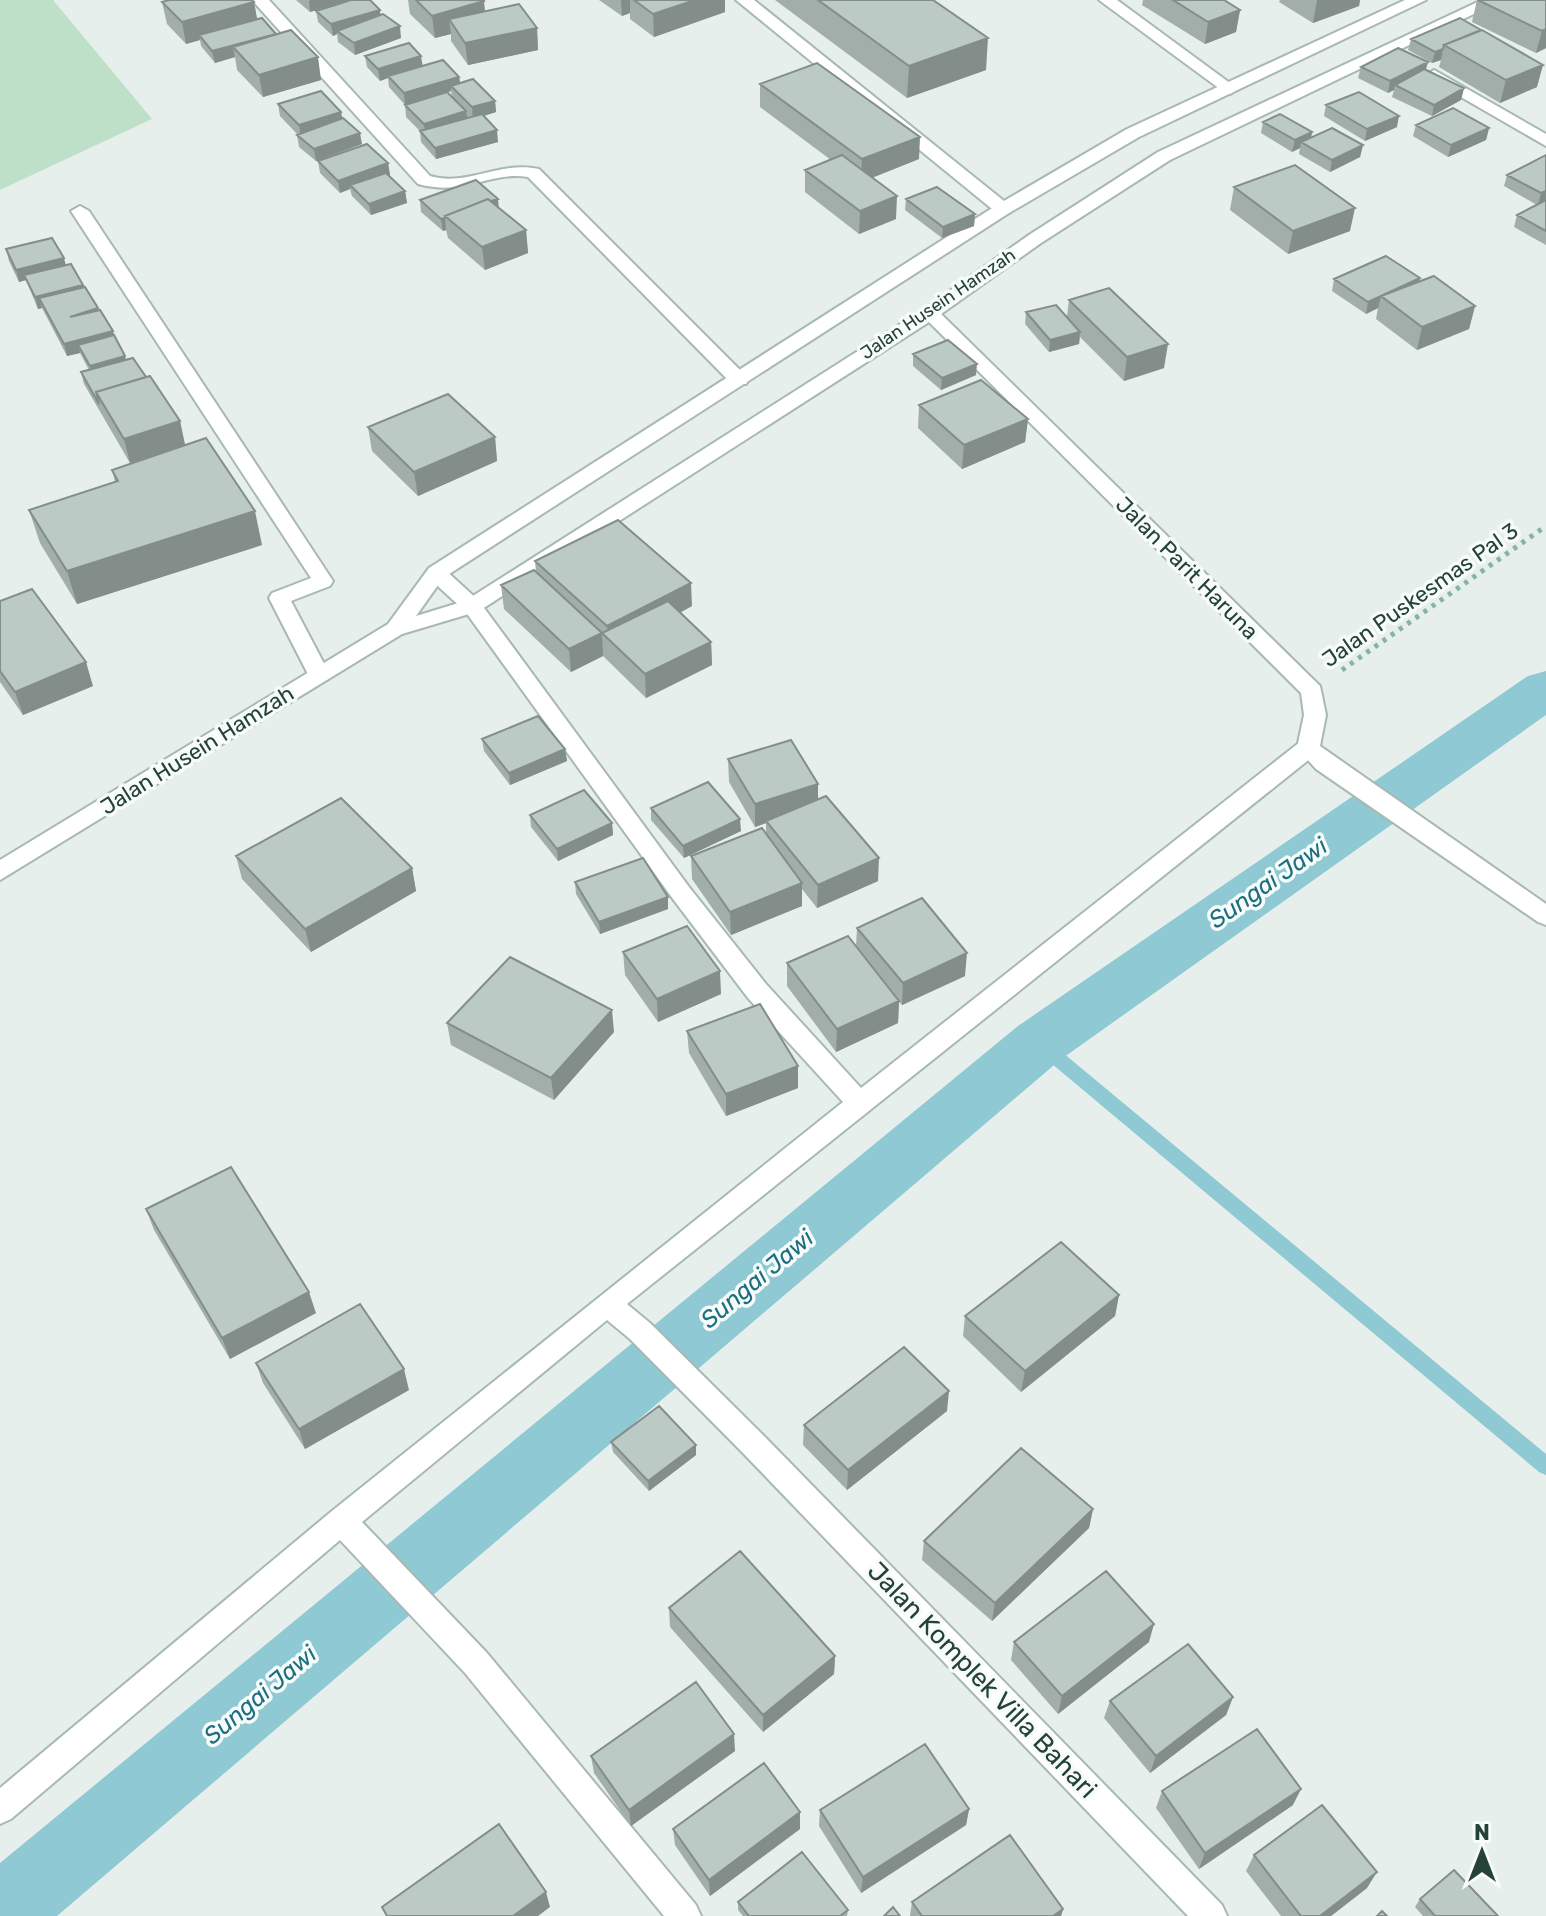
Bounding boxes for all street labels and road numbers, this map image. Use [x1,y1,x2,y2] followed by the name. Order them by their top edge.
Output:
[856,244,1020,364] street label: Jalan Husein Hamzah
[1110,491,1264,645] street label: Jalan Parit Haruna
[1317,517,1523,673] street label: Jalan Puskesmas Pal 3
[95,679,299,821] street label: Jalan Husein Hamzah
[861,1555,1103,1805] street label: Jalan Komplek Villa Bahari

